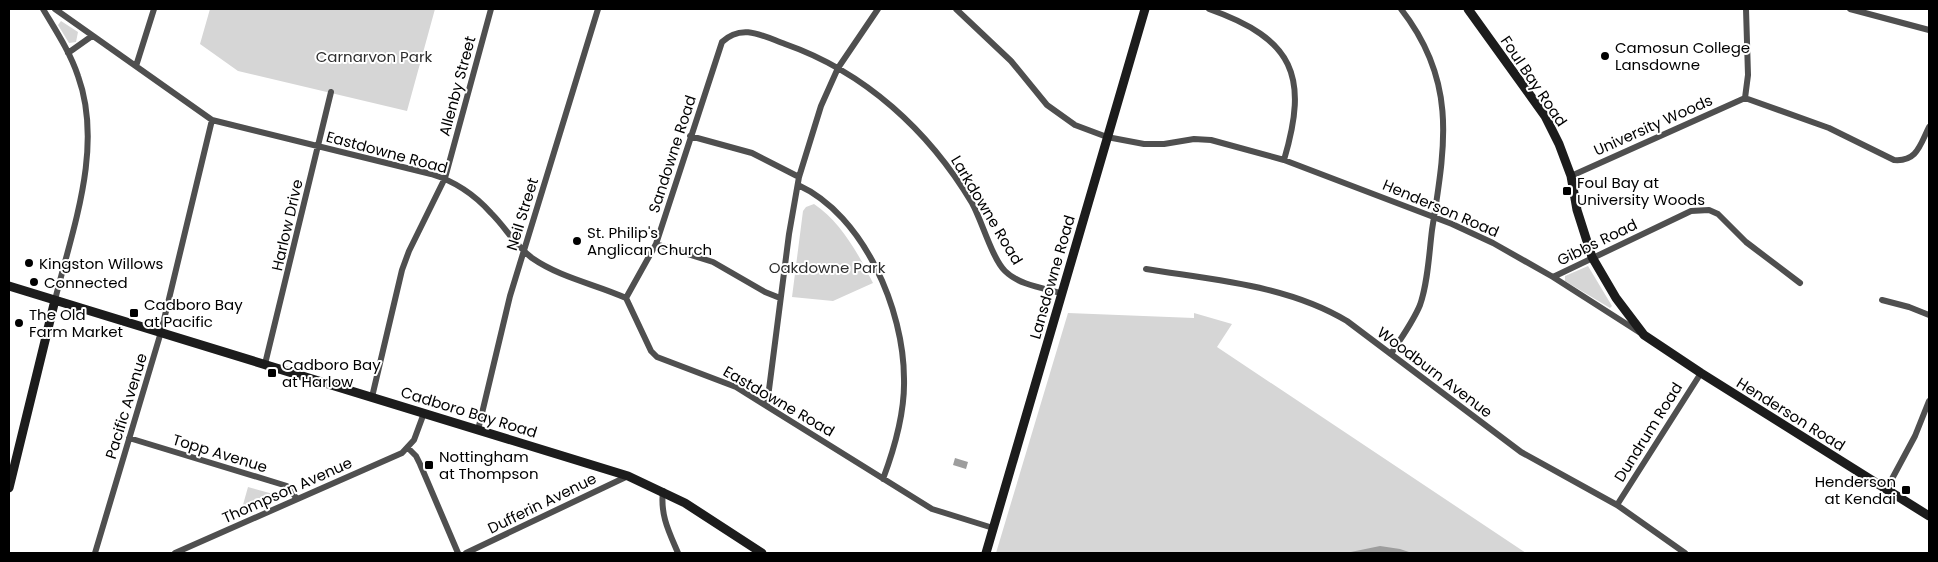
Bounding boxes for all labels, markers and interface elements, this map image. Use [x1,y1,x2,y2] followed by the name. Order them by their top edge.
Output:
[1496,32,1572,130] street label: Foul Bay Road
[434,34,480,138] street label: Allenby Street
[1615,37,1750,75] place label: Camosun College Lansdowne
[316,46,432,67] park label: Carnarvon Park
[1599,50,1611,62] marker: Camosun College Lansdowne
[1590,89,1716,161] street label: University Woods
[643,93,701,215] street label: Sandowne Road
[324,126,450,178] street label: Eastdowne Road
[946,151,1028,269] street label: Larkdowne Road
[1577,172,1705,210] place label: Foul Bay at University Woods
[1380,174,1502,242] street label: Henderson Road
[501,175,543,253] street label: Neil Street
[266,177,308,273] street label: Harlow Drive
[1561,185,1573,197] marker: Foul Bay at University Woods
[1024,213,1080,341] street label: Lansdowne Road
[1554,214,1640,270] street label: Gibbs Road
[587,222,712,260] place label: St. Philip's Anglican Church
[571,235,583,247] marker: St. Philip's Anglican Church
[39,253,164,274] place label: Kingston Willows
[23,257,35,269] marker: Kingston Willows
[769,257,886,278] park label: Oakdowne Park
[44,272,128,293] place label: Connected
[28,276,40,288] marker: Connected
[144,294,243,332] place label: Cadboro Bay at Pacific
[29,304,123,342] place label: The Old Farm Market
[128,307,140,319] marker: Cadboro Bay at Pacific
[13,317,25,329] marker: The Old Farm Market
[1373,322,1497,422] street label: Woodburn Avenue
[100,350,152,462] street label: Pacific Avenue
[282,354,381,392] place label: Cadboro Bay at Harlow
[720,361,838,441] street label: Eastdowne Road
[266,367,278,379] marker: Cadboro Bay at Harlow
[1733,372,1849,456] street label: Henderson Road
[1609,378,1687,486] street label: Dundrum Road
[398,381,540,443] street label: Cadboro Bay Road
[170,429,270,477] street label: Topp Avenue
[439,446,539,484] place label: Nottingham at Thompson
[219,452,355,528] street label: Thompson Avenue
[423,459,435,471] marker: Nottingham at Thompson
[484,468,600,538] street label: Dufferin Avenue
[1815,471,1896,509] place label: Henderson at Kendai
[1900,484,1912,496] marker: Henderson at Kendai

